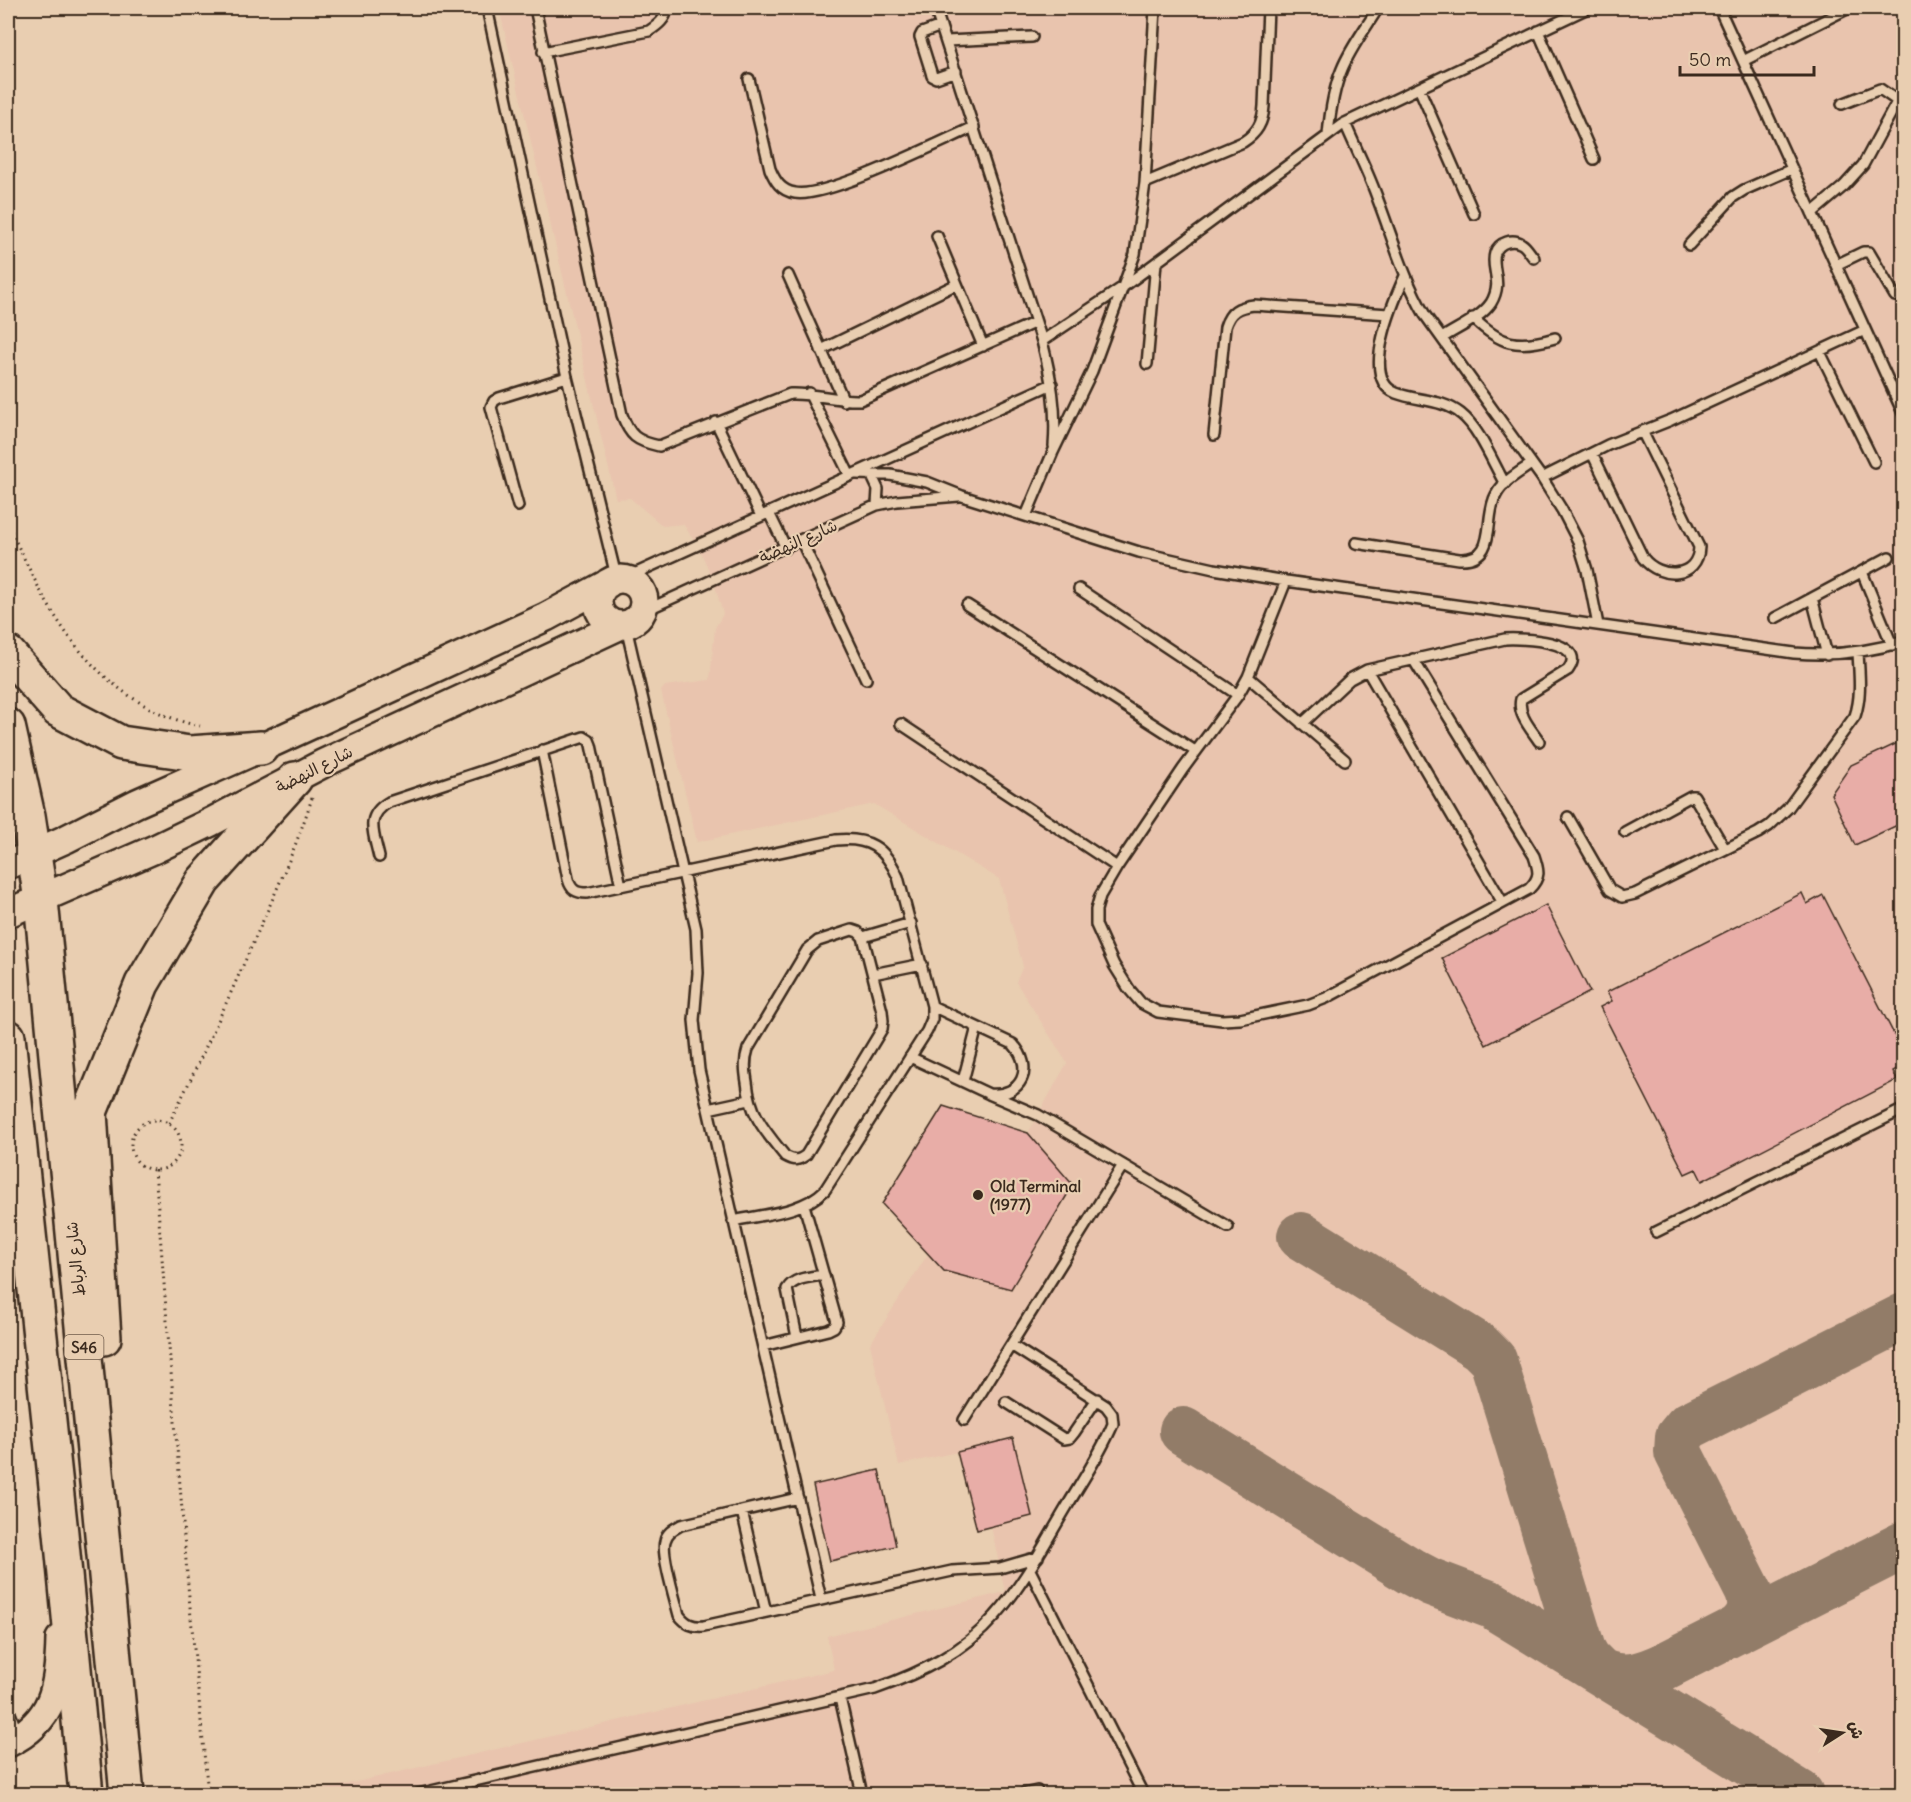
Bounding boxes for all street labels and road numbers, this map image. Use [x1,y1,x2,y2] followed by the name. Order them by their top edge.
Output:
[756,515,841,569] street label: شارع النهضة
[272,741,357,799] street label: شارع النهضة
[61,1221,91,1297] street label: شارع الرباط
[64,1335,104,1359] road number: S46

